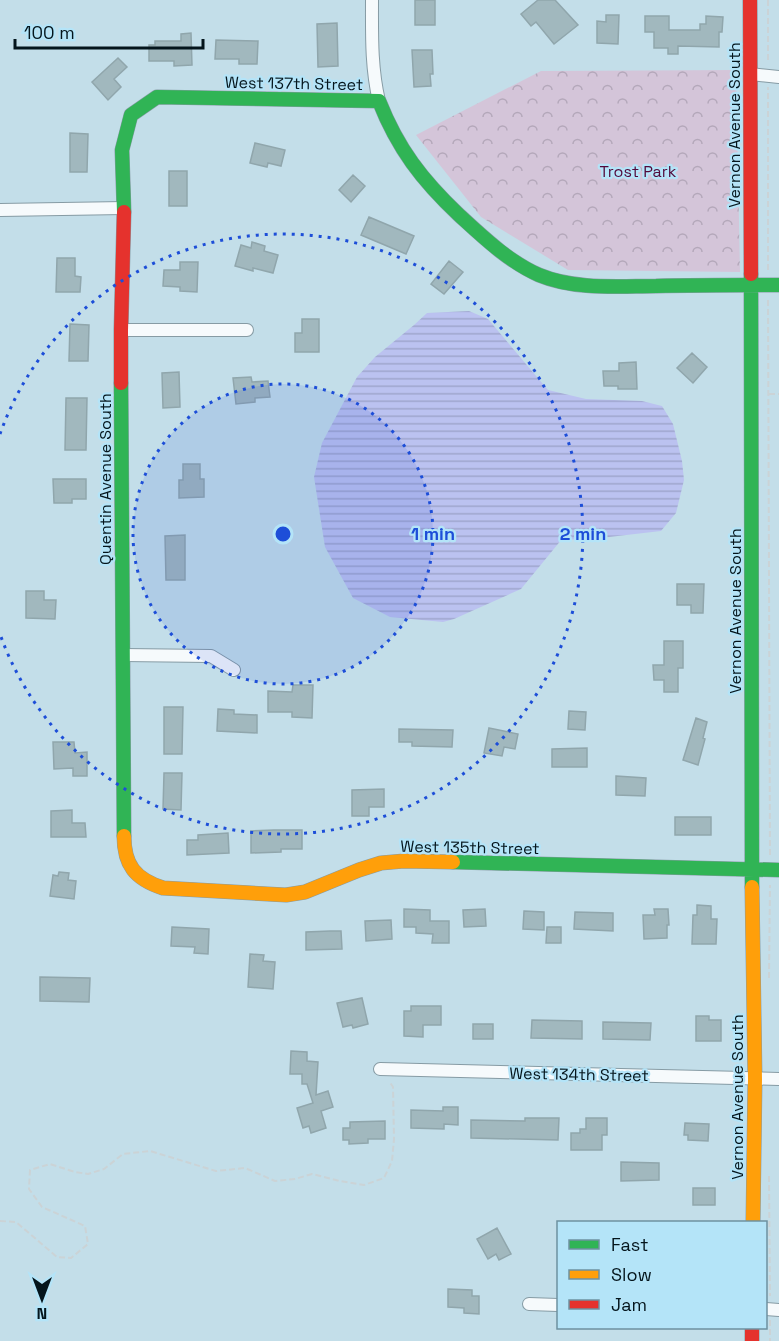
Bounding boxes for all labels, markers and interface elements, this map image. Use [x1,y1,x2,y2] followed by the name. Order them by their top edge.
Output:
[15,12,202,50] scale bar
[24,21,75,44] text: 100 m
[724,42,745,208] street label: Vernon Avenue South
[225,72,363,95] street label: West 137th Street
[600,161,677,182] park label: Trost Park
[95,393,116,565] street label: Quentin Avenue South
[411,522,455,545] text: 1 min
[560,522,606,545] text: 2 min
[273,524,293,544] centre of rings
[725,528,746,694] street label: Vernon Avenue South
[400,836,540,859] street label: West 135th Street
[727,1014,748,1180] street label: Vernon Avenue South
[509,1063,649,1086] street label: West 134th Street
[557,1221,767,1329] legend
[611,1233,648,1256] text: Fast
[611,1263,652,1286] text: Slow
[12,1269,72,1329] north arrow
[611,1293,647,1316] text: Jam
[37,1303,47,1324] text: N

